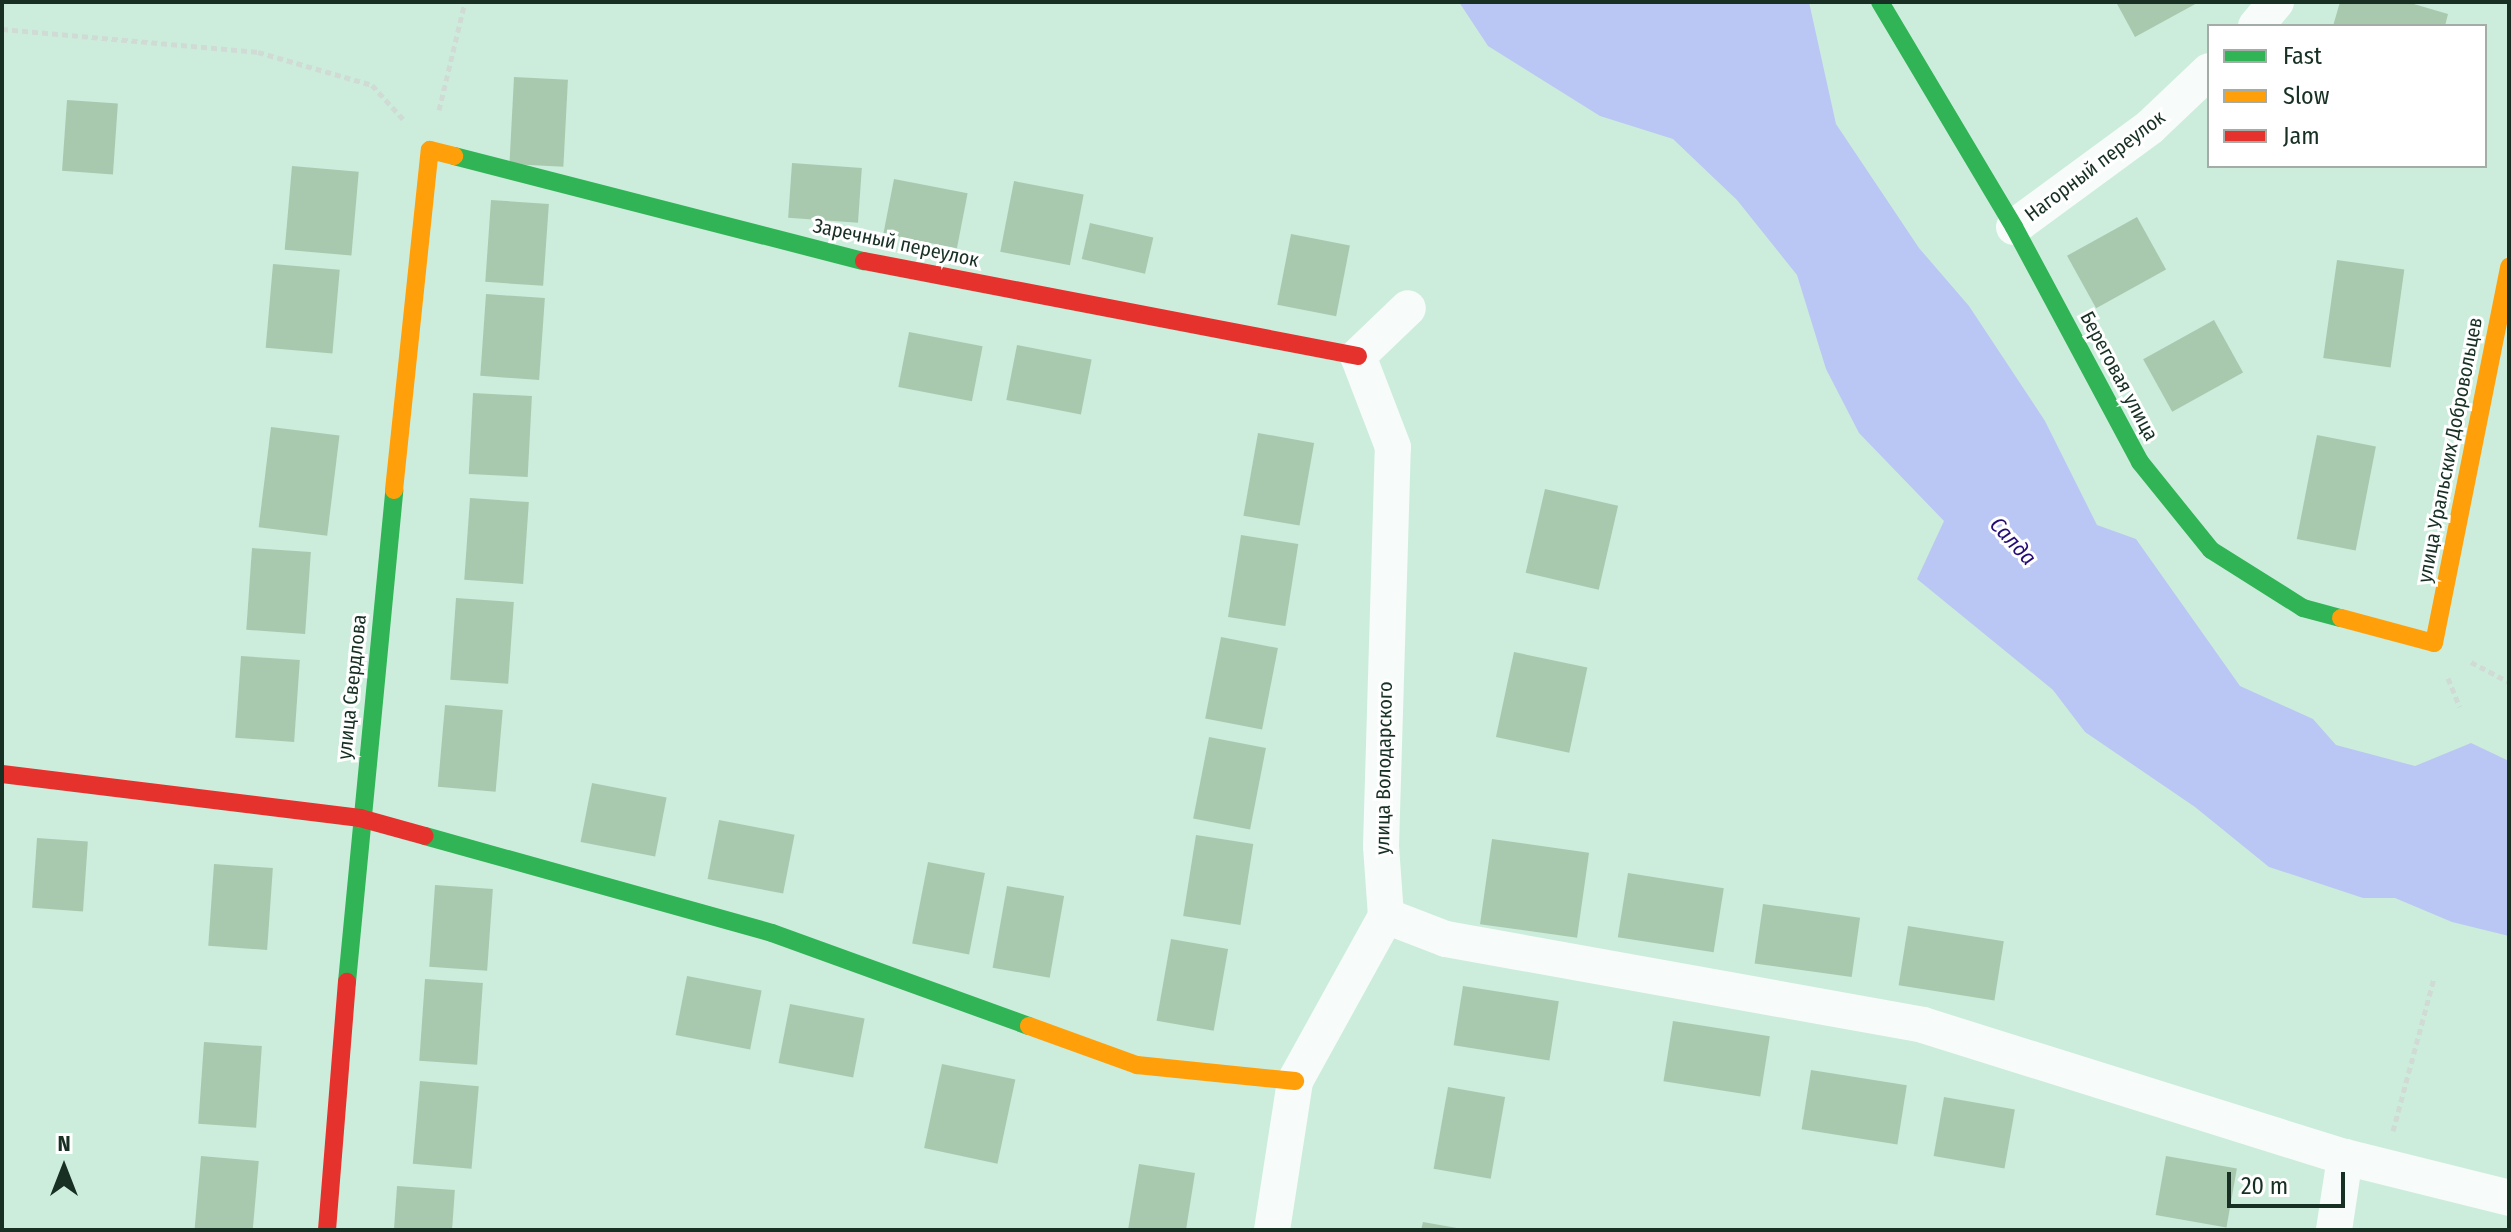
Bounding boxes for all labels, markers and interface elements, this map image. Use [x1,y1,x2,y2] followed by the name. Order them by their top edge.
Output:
[2207,24,2487,168] legend
[2283,42,2322,70] text: Fast
[2283,82,2329,110] text: Slow
[2020,105,2170,227] street label: Нагорный переулок
[2283,122,2320,150] text: Jam
[811,214,981,272] street label: Заречный переулок
[2075,307,2163,445] street label: Береговая улица
[2412,315,2488,585] street label: улица Уральских Добровольцев
[1984,511,2042,571] water label: Салда
[332,613,372,761] street label: улица Свердлова
[1370,681,1398,855] street label: улица Володарского
[24,1128,104,1208] north arrow
[57,1130,71,1157] text: N
[2231,1156,2349,1206] scale bar
[2241,1172,2288,1200] text: 20 m

